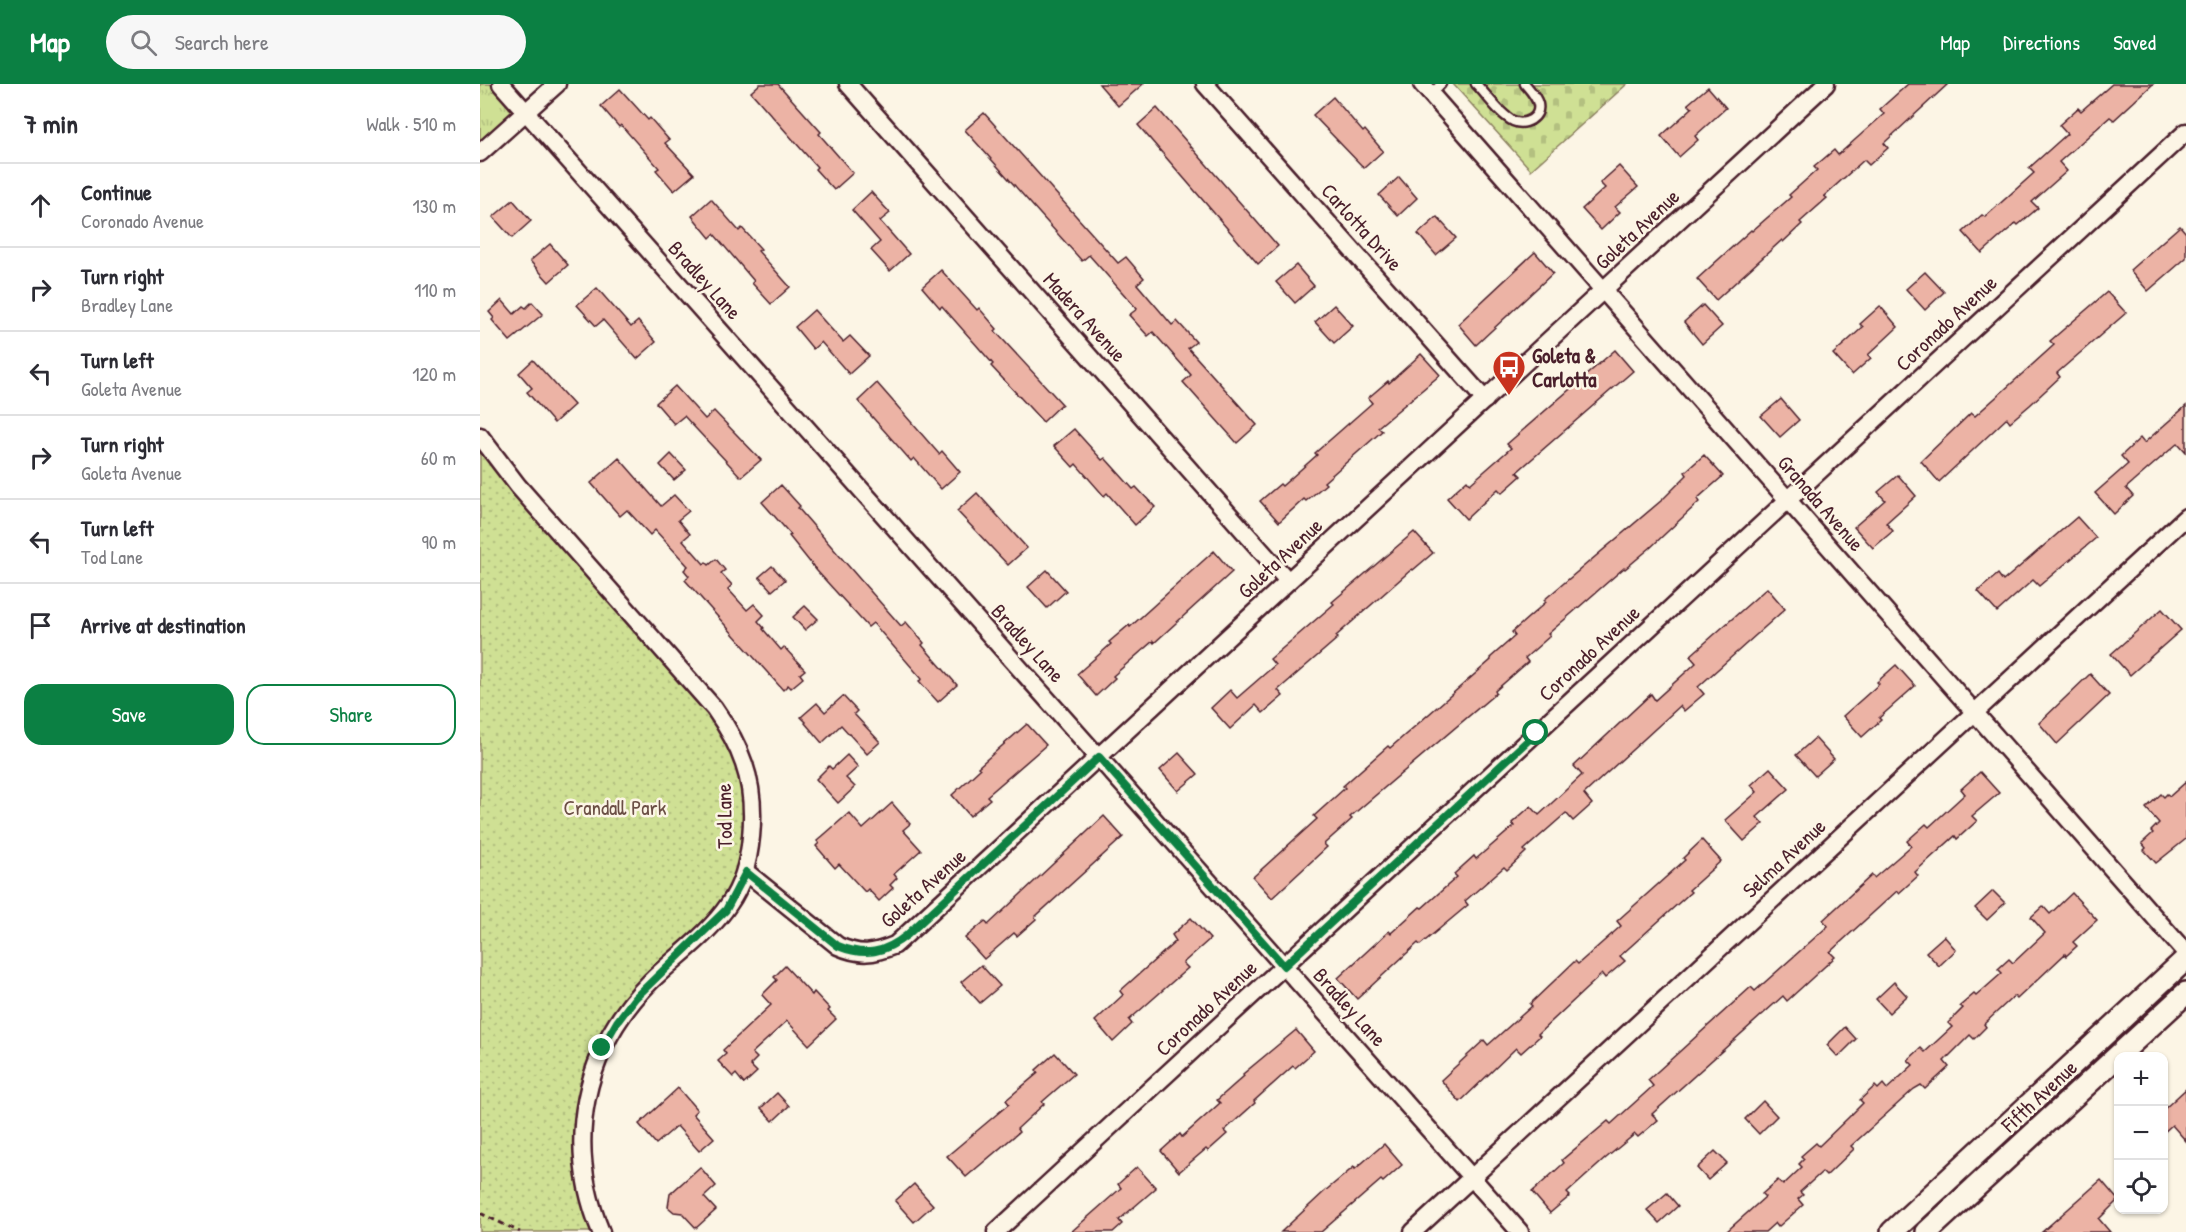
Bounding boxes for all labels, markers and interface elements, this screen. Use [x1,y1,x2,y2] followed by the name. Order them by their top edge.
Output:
[106,15,526,69] search box
[30,23,70,61] text: Map
[127,26,160,59] icon: search
[175,27,269,57] text: Search here
[1940,28,1970,57] text: Map
[2003,28,2080,57] text: Directions
[2113,28,2156,57] text: Saved
[24,106,78,141] text: 7 min
[366,110,456,137] text: Walk · 510 m
[81,177,152,207] text: Continue
[1315,177,1409,277] street label: Carlotta Drive
[1588,182,1686,276] street label: Goleta Avenue
[24,189,57,222] icon: ahead
[413,192,456,219] text: 130 m
[81,207,204,234] text: Coronado Avenue
[662,234,748,326] street label: Bradley Lane
[81,261,164,291] text: Turn right
[1037,266,1133,368] street label: Madera Avenue
[1889,268,2003,378] street label: Coronado Avenue
[24,273,57,306] icon: right
[414,276,456,303] text: 110 m
[81,291,173,318] text: Bradley Lane
[1532,341,1597,394] place label: Goleta & Carlotta
[81,345,154,375] text: Turn left
[1491,349,1527,396] bus stop icon: Goleta & Carlotta
[24,357,57,390] icon: left
[412,360,456,387] text: 120 m
[81,375,182,402] text: Goleta Avenue
[81,429,164,459] text: Turn right
[24,441,57,474] icon: right
[421,444,456,471] text: 60 m
[1771,449,1871,557] street label: Granada Avenue
[81,459,182,486] text: Goleta Avenue
[1231,511,1329,605] street label: Goleta Avenue
[81,513,154,543] text: Turn left
[24,525,57,558] icon: left
[422,528,456,555] text: 90 m
[81,543,143,570] text: Tod Lane
[985,597,1071,689] street label: Bradley Lane
[1532,598,1646,708] street label: Coronado Avenue
[24,609,57,642] icon: arrive
[81,610,246,640] text: Arrive at destination
[24,684,234,745] button: Save
[246,684,456,745] button: Share
[1522,719,1548,745] route start
[709,783,739,849] street label: Tod Lane
[564,793,667,822] park label: Crandall Park
[1736,812,1832,904] street label: Selma Avenue
[874,842,972,934] street label: Goleta Avenue
[1149,953,1263,1063] street label: Coronado Avenue
[1307,961,1393,1053] street label: Bradley Lane
[588,1034,614,1060] route end
[2114,1052,2168,1214] map controls
[2114,1052,2168,1106] button: +
[1994,1053,2083,1139] street label: Fifth Avenue
[2114,1106,2168,1160] button: −
[2114,1160,2168,1214] button: locate

